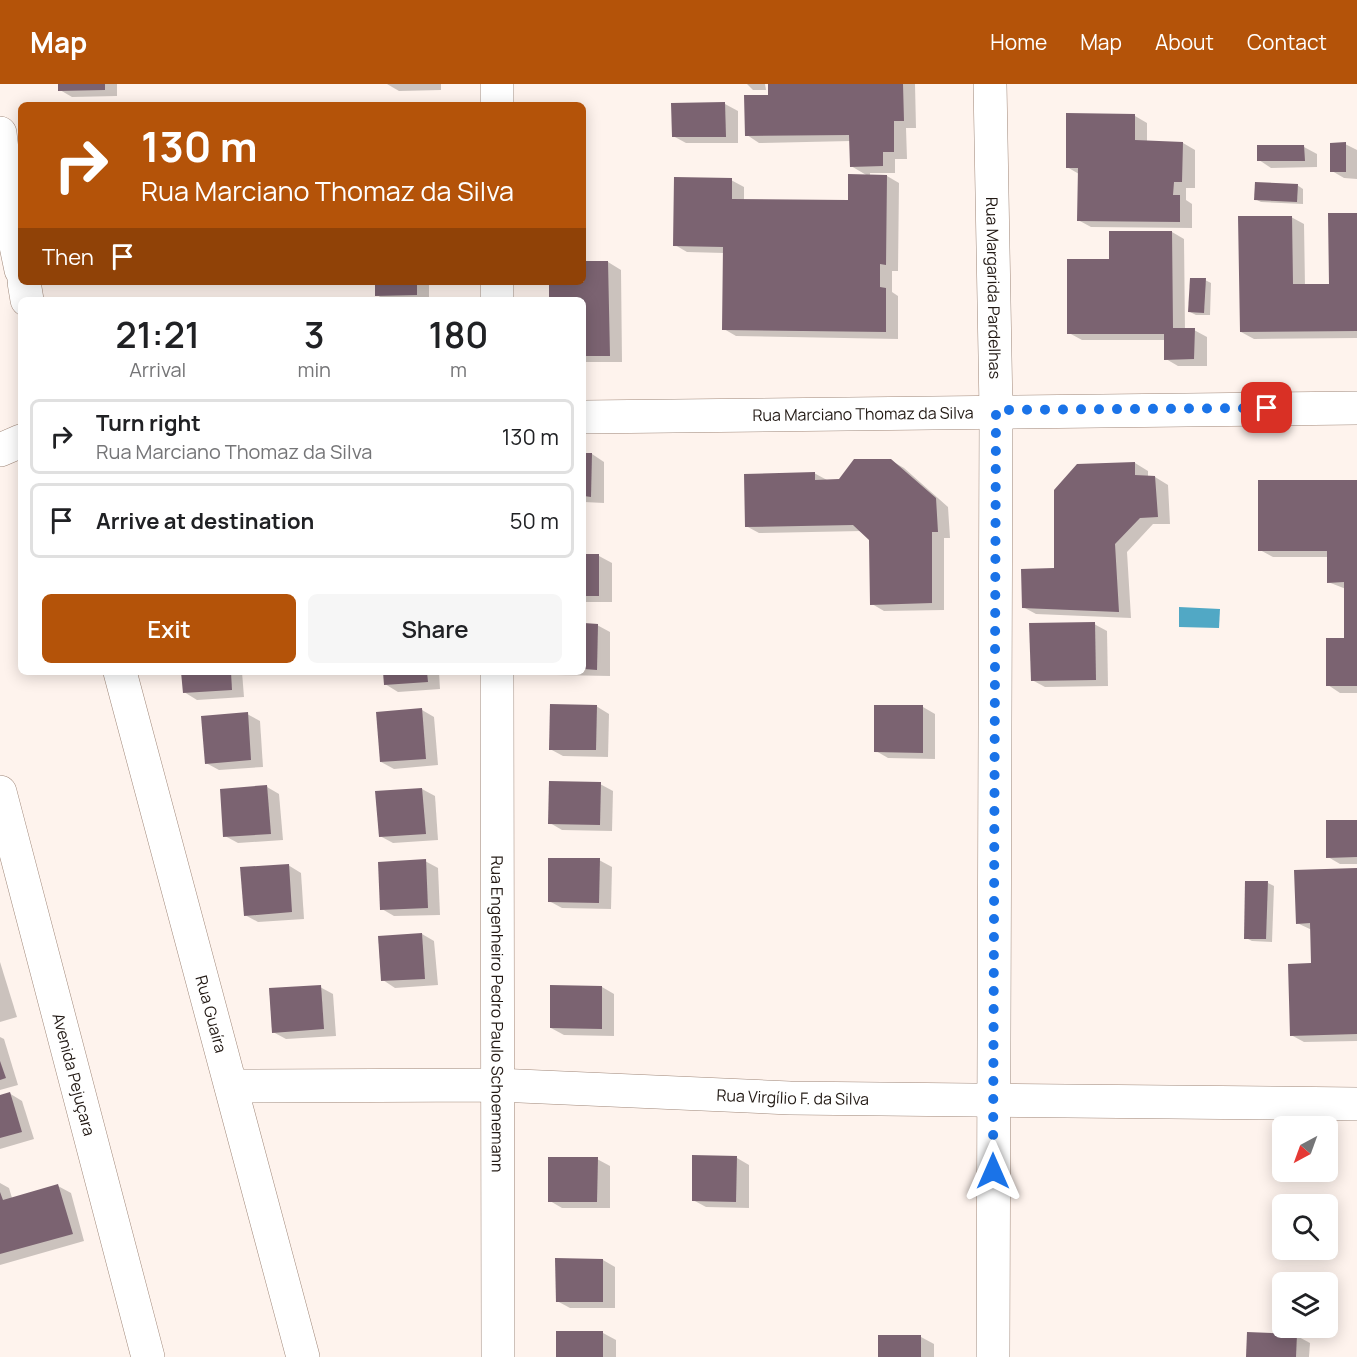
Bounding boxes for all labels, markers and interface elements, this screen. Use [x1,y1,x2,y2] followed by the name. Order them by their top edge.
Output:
[30,23,87,61] text: Map
[990,28,1047,56] text: Home
[1080,28,1122,56] text: Map
[1155,28,1214,56] text: About
[1247,28,1327,56] text: Contact
[141,117,258,175] text: 130 m
[42,126,120,204] icon: right
[141,172,514,209] text: Rua Marciano Thomaz da Silva
[981,197,1006,379] street label: Rua Margarida Pardelhas
[106,240,139,273] icon: arrive
[42,242,94,272] text: Then
[116,310,200,359] text: 21:21
[304,310,325,359] text: 3
[428,310,488,359] text: 180
[129,356,186,383] text: Arrival
[297,356,331,383] text: min
[450,356,467,383] text: m
[1241,382,1292,433] pin
[1250,391,1283,424] icon: arrive
[752,401,974,426] street label: Rua Marciano Thomaz da Silva
[96,408,201,438] text: Turn right
[45,420,78,453] icon: right
[502,422,559,452] text: 130 m
[96,438,372,465] text: Rua Marciano Thomaz da Silva
[45,504,78,537] icon: arrive
[96,506,314,536] text: Arrive at destination
[510,506,559,536] text: 50 m
[42,594,296,663] button: Exit
[308,594,562,663] button: Share
[486,855,509,1173] street label: Rua Engenheiro Pedro Paulo Schoenemann
[190,973,232,1055] street label: Rua Guaíra
[47,1011,101,1138] street label: Avenida Pejuçara
[716,1084,869,1110] street label: Rua Virgílio F. da Silva
[1272,1116,1338,1182] north arrow
[1272,1116,1338,1338] map controls
[961,1139,1025,1203] position arrow
[1272,1194,1338,1260] button: search
[1272,1272,1338,1338] button: layers

